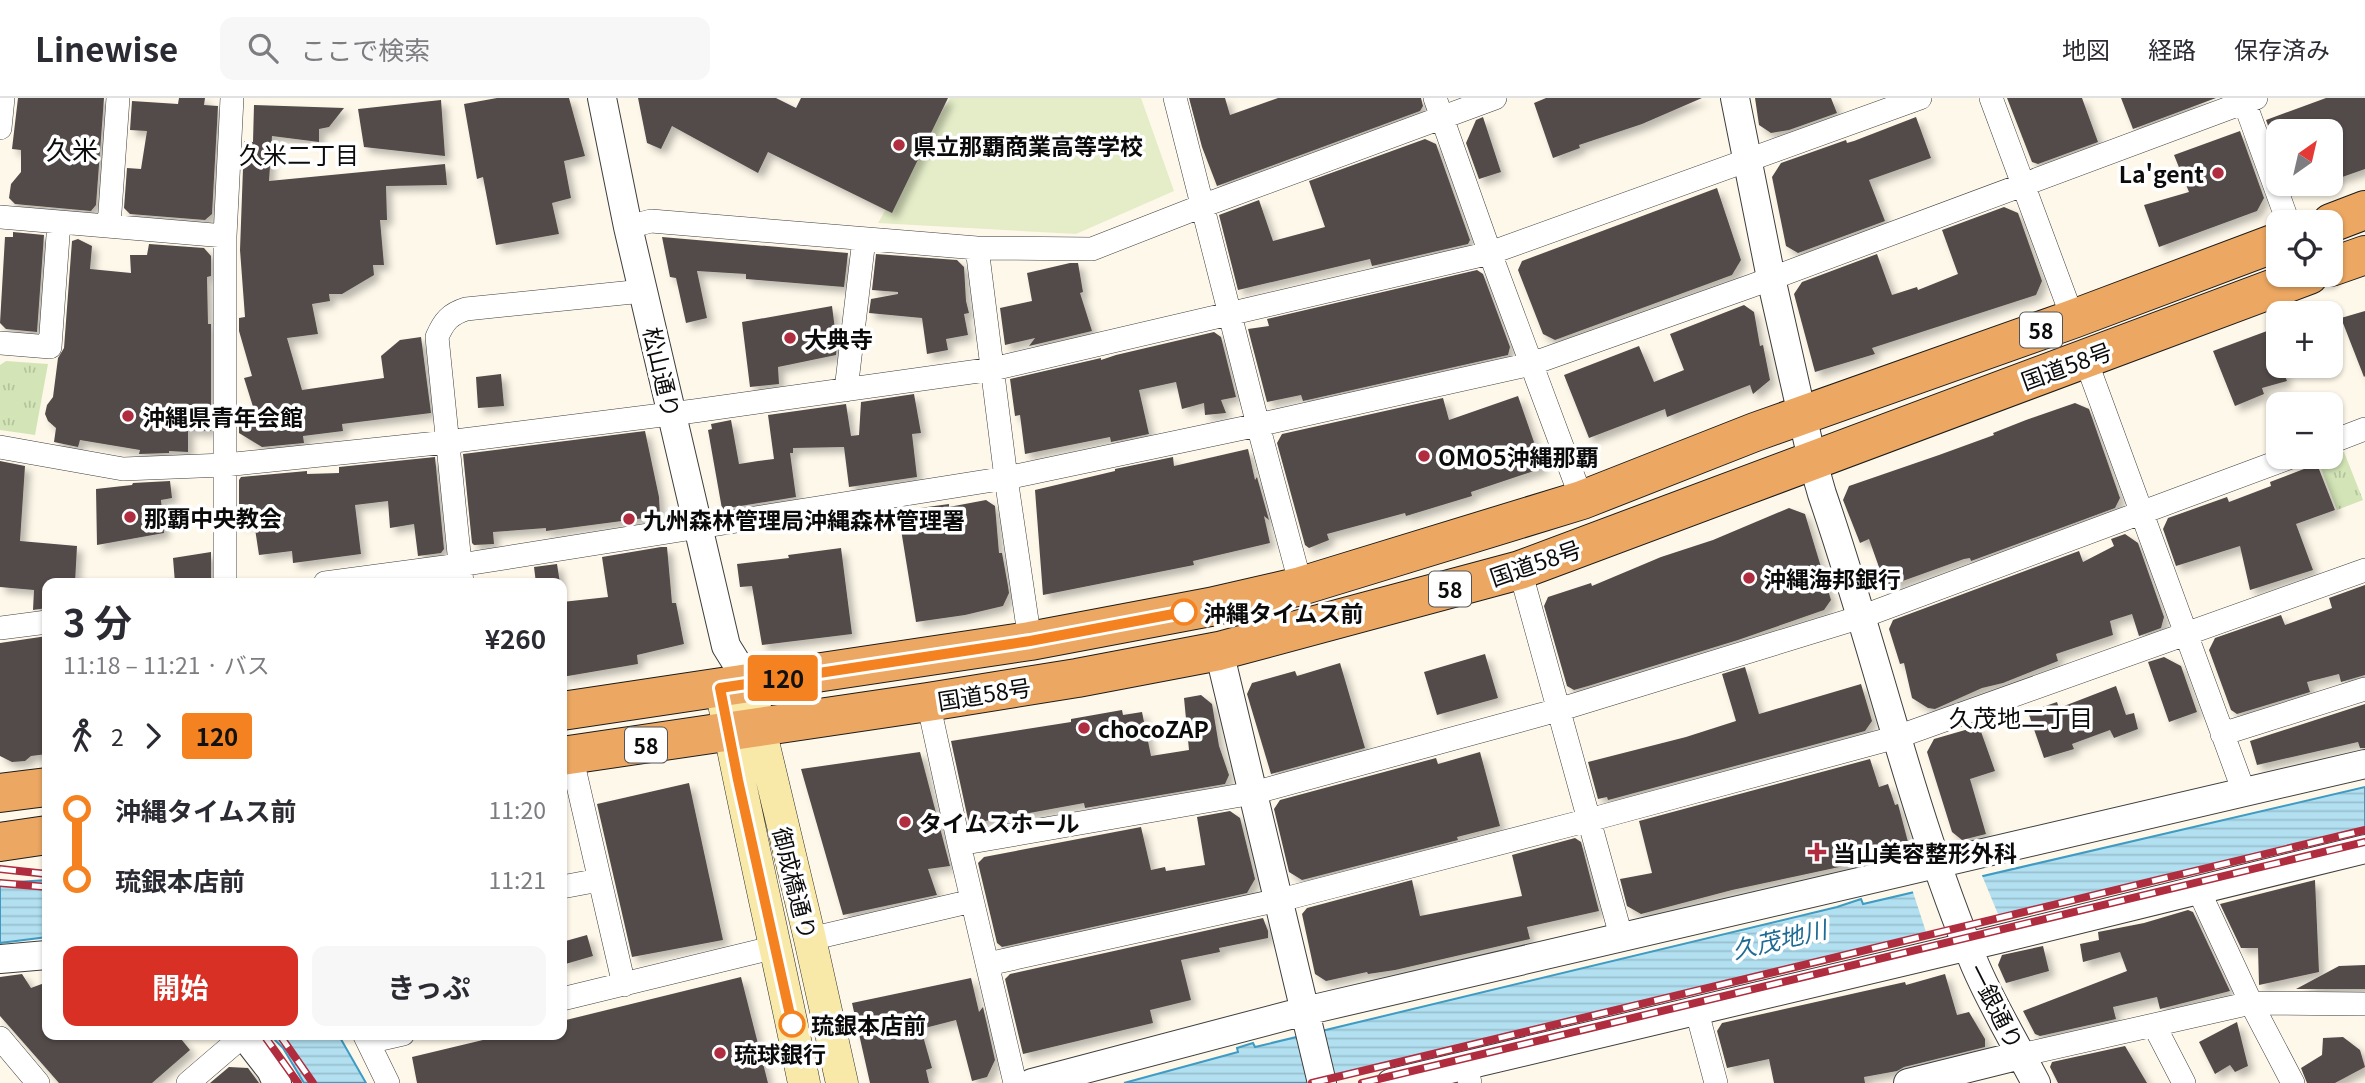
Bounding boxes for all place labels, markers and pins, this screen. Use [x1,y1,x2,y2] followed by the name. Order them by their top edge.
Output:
[913,128,1143,162] place label: 県立那覇商業高等学校
[891,137,907,153] marker: 県立那覇商業高等学校
[2119,156,2204,190] place label: La'gent
[2210,165,2226,181] marker: La'gent
[804,321,873,355] place label: 大典寺
[782,330,798,346] marker: 大典寺
[142,399,303,433] place label: 沖縄県青年会館
[120,408,136,424] marker: 沖縄県青年会館
[1438,439,1599,473] place label: OMO5沖縄那覇
[1416,448,1432,464] marker: OMO5沖縄那覇
[144,500,282,534] place label: 那覇中央教会
[643,502,965,536] place label: 九州森林管理局沖縄森林管理署
[122,509,138,525] marker: 那覇中央教会
[621,511,637,527] marker: 九州森林管理局沖縄森林管理署
[1763,561,1901,595] place label: 沖縄海邦銀行
[1741,570,1757,586] marker: 沖縄海邦銀行
[1203,595,1364,629] place label: 沖縄タイムス前
[1171,599,1197,625] marker: 沖縄タイムス前
[1098,711,1209,745] place label: chocoZAP
[1076,720,1092,736] marker: chocoZAP
[919,805,1080,839] place label: タイムスホール
[897,814,913,830] marker: タイムスホール
[1833,835,2017,869] place label: 当山美容整形外科
[1807,842,1827,862] marker: 当山美容整形外科
[811,1007,926,1041] place label: 琉銀本店前
[779,1011,805,1037] marker: 琉銀本店前
[734,1036,826,1070] place label: 琉球銀行
[712,1045,728,1061] marker: 琉球銀行

